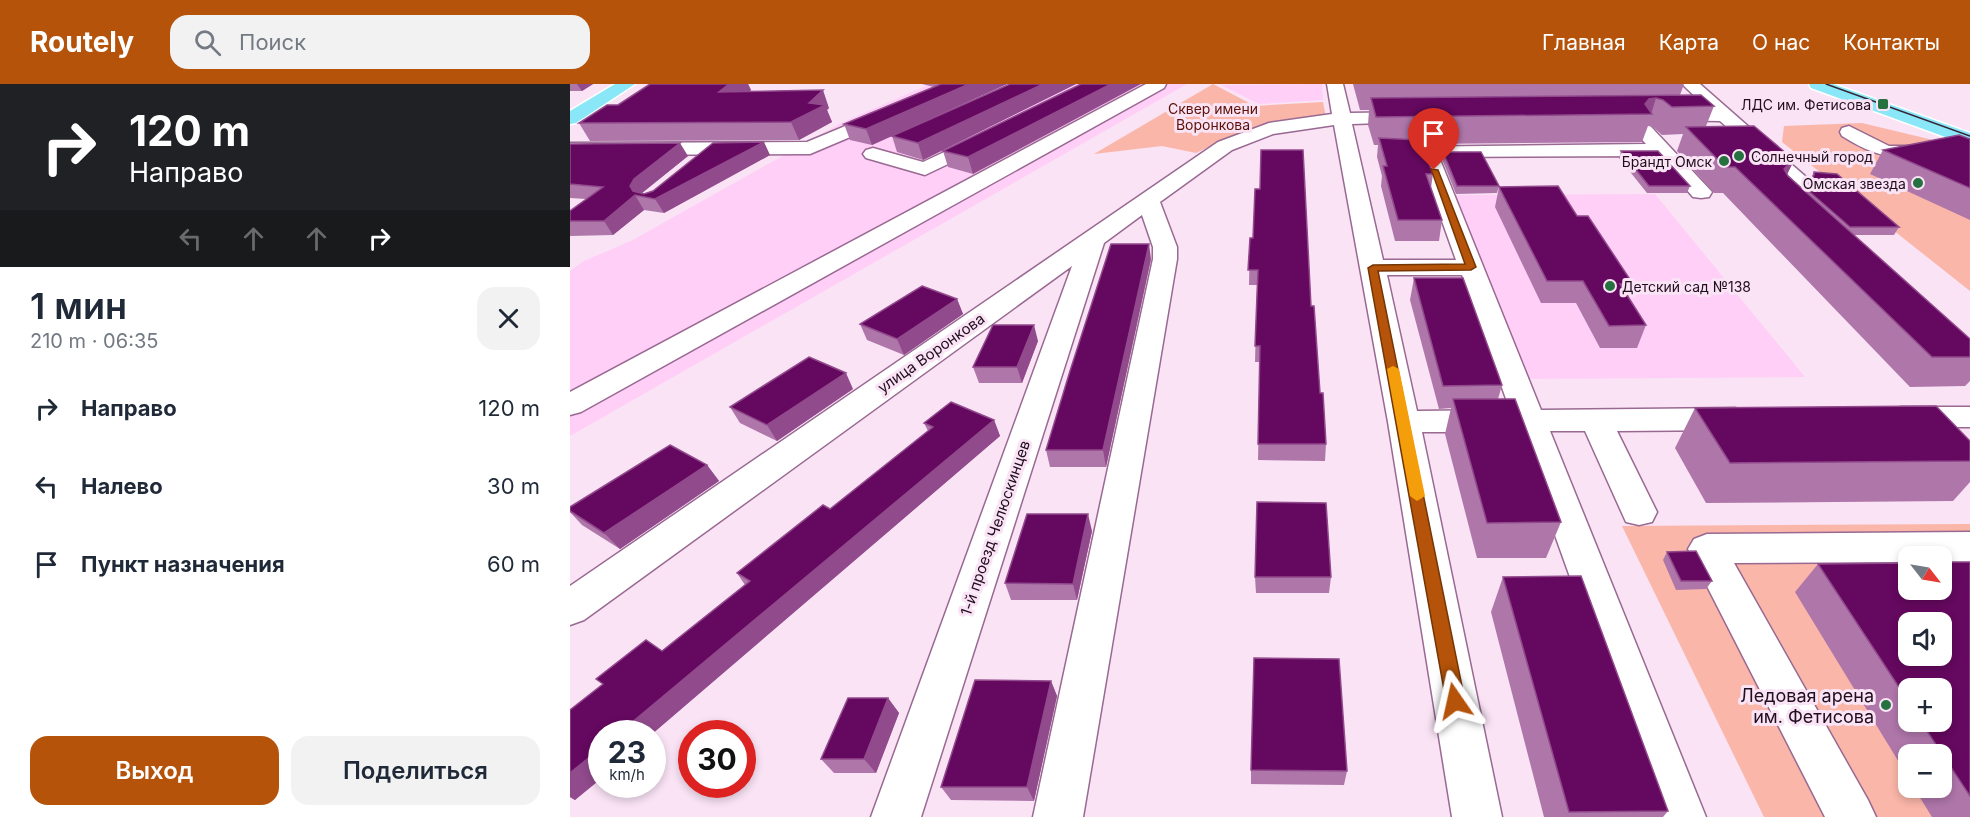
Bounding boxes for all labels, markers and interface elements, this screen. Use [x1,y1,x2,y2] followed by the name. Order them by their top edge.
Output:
[170,15,590,69] search box
[30,25,134,59] text: Routely
[191,26,224,59] icon: search
[239,29,306,55] text: Поиск
[1542,30,1626,55] text: Главная
[1659,30,1719,55] text: Карта
[1752,30,1810,55] text: О нас
[1843,30,1940,55] text: Контакты
[1741,96,1871,113] place label: ЛДС им. Фетисова
[1876,97,1890,111] marker: ЛДС им. Фетисова
[1168,100,1258,133] park label: Сквер имени Воронкова
[129,105,250,156] text: 120 m
[30,108,108,186] icon: right
[1408,108,1459,170] pin
[1417,117,1450,150] icon: arrive
[1751,148,1873,165] place label: Солнечный город
[1732,149,1746,163] marker: Солнечный город
[1622,153,1712,170] place label: Брандт Омск
[1717,154,1731,168] marker: Брандт Омск
[129,156,244,189] text: Направо
[1803,175,1906,192] place label: Омская звезда
[1911,176,1925,190] marker: Омская звезда
[174,222,207,255] icon: left
[237,222,270,255] icon: ahead
[300,222,333,255] icon: ahead
[363,222,396,255] icon: right
[1622,278,1751,295] place label: Детский сад №138
[1603,279,1617,293] marker: Детский сад №138
[30,284,127,328] text: 1 мин
[477,287,540,350] button: close
[874,309,988,397] street label: улица Воронкова
[30,329,158,353] text: 210 m · 06:35
[30,392,63,425] icon: right
[81,395,177,421] text: Направо
[478,395,540,421] text: 120 m
[956,438,1034,618] street label: 1-й проезд Челюскинцев
[30,470,63,503] icon: left
[81,473,163,499] text: Налево
[487,473,540,499] text: 30 m
[1898,546,1952,600] north arrow
[1898,546,1952,798] map controls
[30,548,63,581] icon: arrive
[81,551,285,577] text: Пункт назначения
[487,551,540,577] text: 60 m
[1898,612,1952,666] button: sound
[1423,669,1487,733] position arrow
[1898,678,1952,732] button: +
[1740,685,1874,727] place label: Ледовая арена им. Фетисова
[1879,698,1893,712] marker: Ледовая арена им. Фетисова
[678,720,756,798] speed limit sign: 30
[608,734,646,770] text: 23
[30,736,279,805] button: Выход
[291,736,540,805] button: Поделиться
[1898,744,1952,798] button: −
[609,765,645,784] text: km/h

